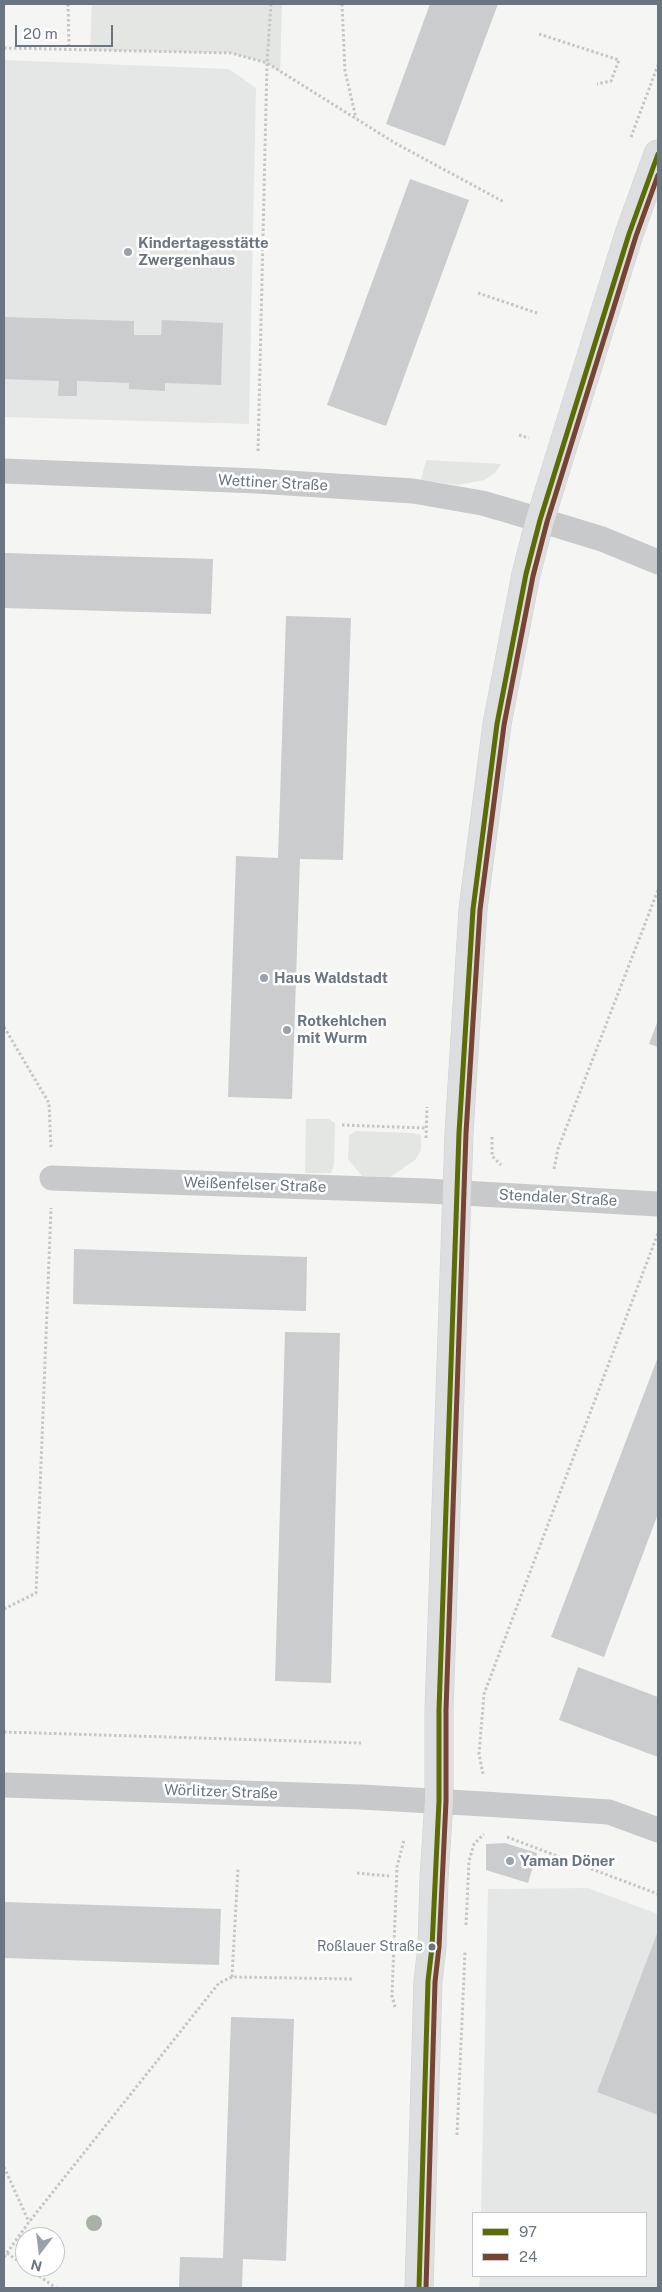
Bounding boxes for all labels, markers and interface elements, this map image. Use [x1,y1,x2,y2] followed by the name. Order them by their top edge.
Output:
[18,15,115,47] scale bar
[23,25,58,42] text: 20 m
[138,234,269,269] place label: Kindertagesstätte Zwergenhaus
[122,246,134,258] marker: Kindertagesstätte Zwergenhaus
[218,471,328,495] street label: Wettiner Straße
[274,969,388,987] place label: Haus Waldstadt
[258,972,270,984] marker: Haus Waldstadt
[297,1012,387,1047] place label: Rotkehlchen mit Wurm
[281,1024,293,1036] marker: Rotkehlchen mit Wurm
[183,1174,327,1196] street label: Weißenfelser Straße
[498,1186,618,1210] street label: Stendaler Straße
[164,1781,278,1803] street label: Wörlitzer Straße
[520,1852,615,1870] place label: Yaman Döner
[504,1855,516,1867] marker: Yaman Döner
[317,1939,423,1955] place label: Roßlauer Straße
[427,1942,437,1952] marker: Roßlauer Straße
[472,2212,647,2277] legend
[519,2223,537,2240] text: 97
[15,2227,65,2277] north arrow
[519,2248,537,2265] text: 24
[29,2256,44,2275] text: N

